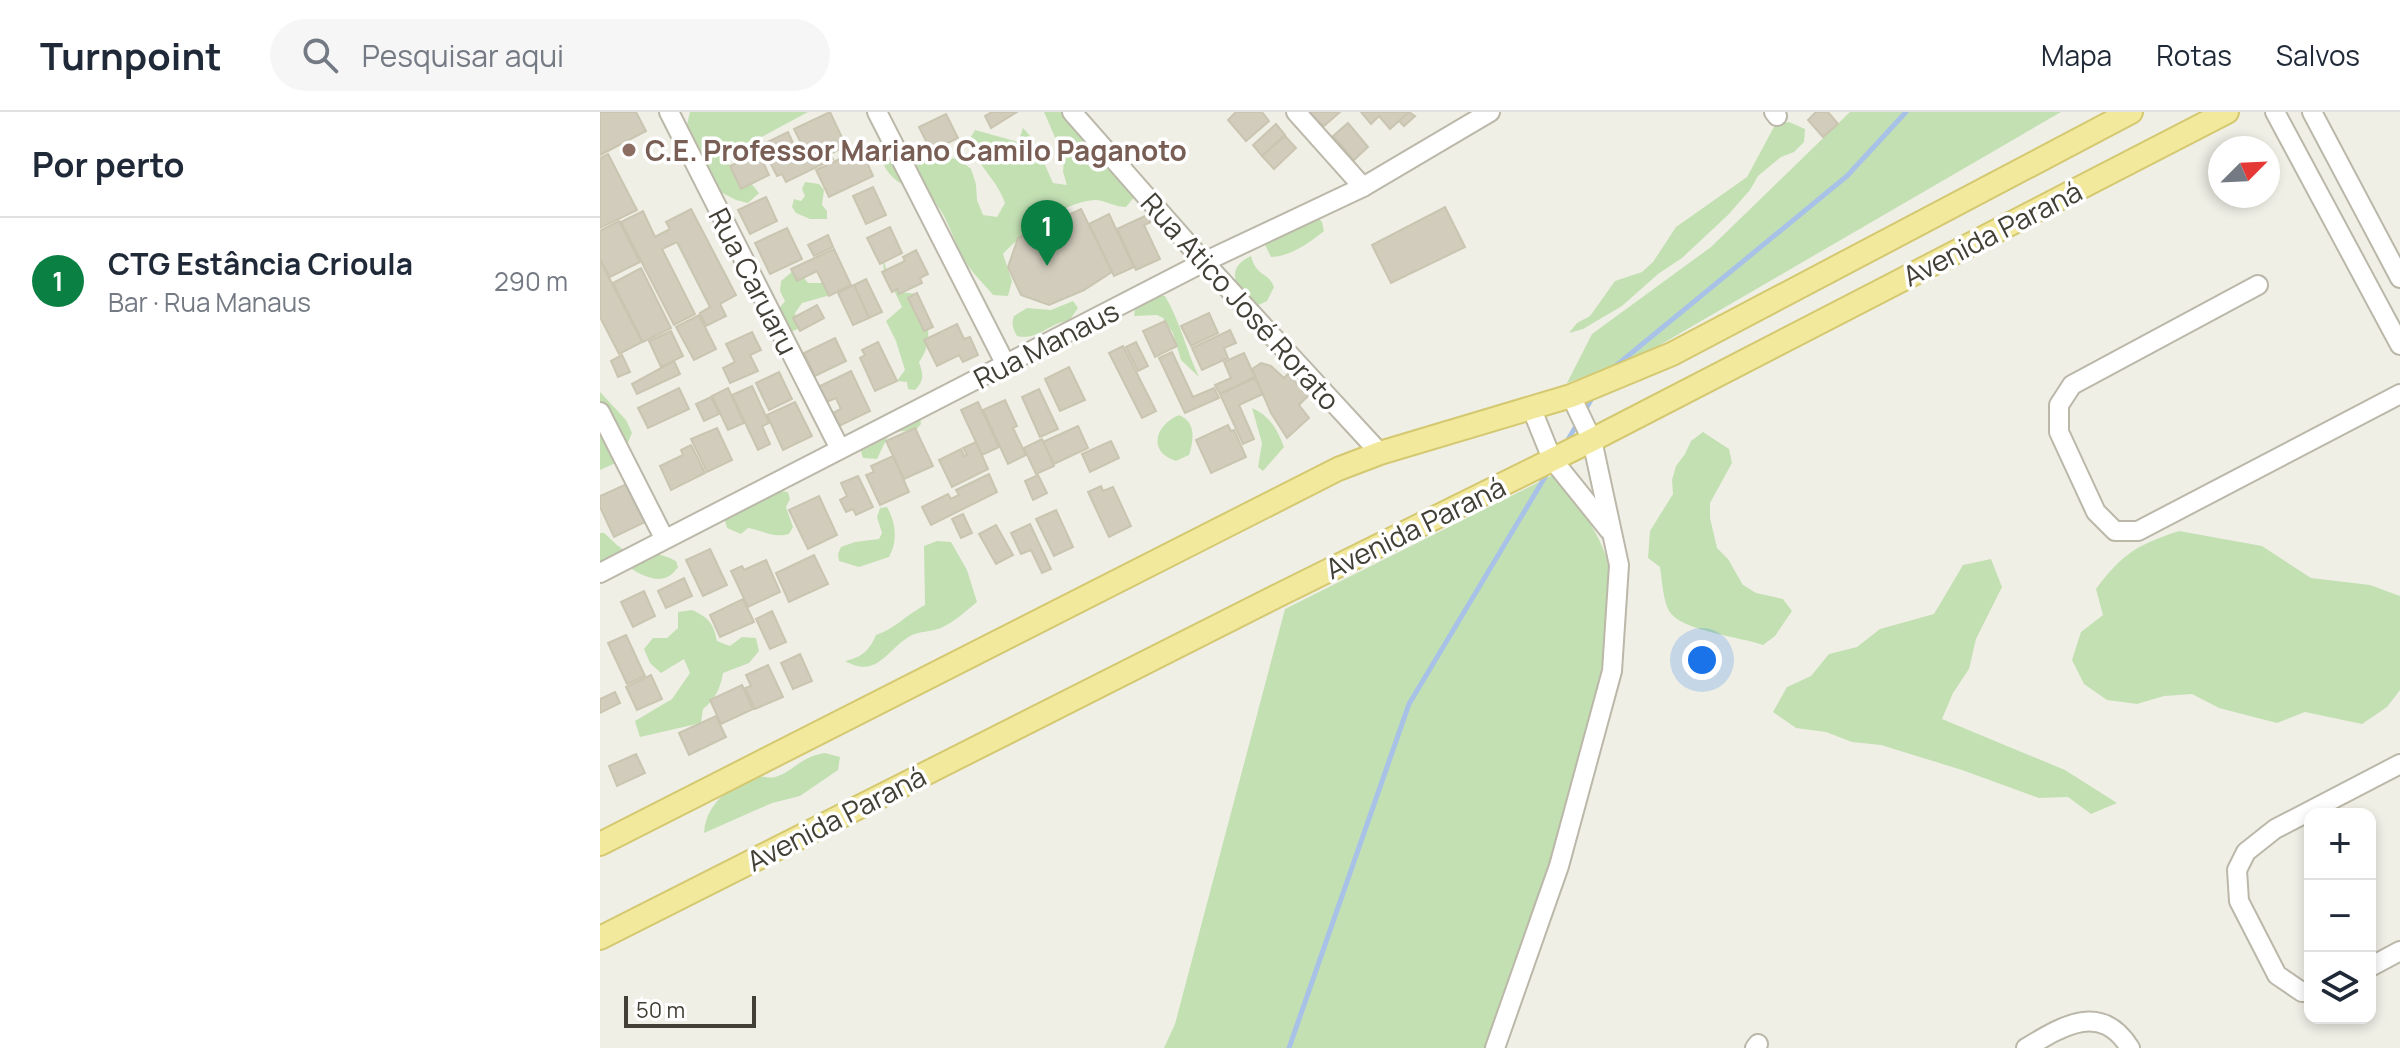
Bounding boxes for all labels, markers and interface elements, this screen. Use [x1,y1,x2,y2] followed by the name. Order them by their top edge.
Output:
[270,19,830,91] search box
[40,29,222,81] text: Turnpoint
[298,33,342,77] icon: search
[362,35,564,76] text: Pesquisar aqui
[2041,36,2112,74] text: Mapa
[2156,36,2232,74] text: Rotas
[2276,36,2360,74] text: Salvos
[645,131,1187,169] place label: C.E. Professor Mariano Camilo Paganoto
[2208,136,2280,208] north arrow
[32,141,185,187] text: Por perto
[620,141,638,159] marker: C.E. Professor Mariano Camilo Paganoto
[1896,172,2088,294] street label: Avenida Paraná
[1133,184,1349,418] street label: Rua Atico José Rorato
[1021,200,1073,266] pin: 1
[701,201,807,361] street label: Rua Caruaru
[108,243,413,284] text: CTG Estância Crioula
[52,263,64,299] text: 1
[494,263,568,299] text: 290 m
[108,284,311,320] text: Bar · Rua Manaus
[967,291,1125,397] street label: Rua Manaus
[1318,467,1512,587] street label: Avenida Paraná
[1682,640,1722,680] your location
[740,757,932,879] street label: Avenida Paraná
[2304,808,2376,1024] map controls
[2304,808,2376,880] button: +
[2304,880,2376,952] button: −
[2304,952,2376,1024] button: layers
[624,992,756,1028] scale bar
[636,995,685,1025] text: 50 m

